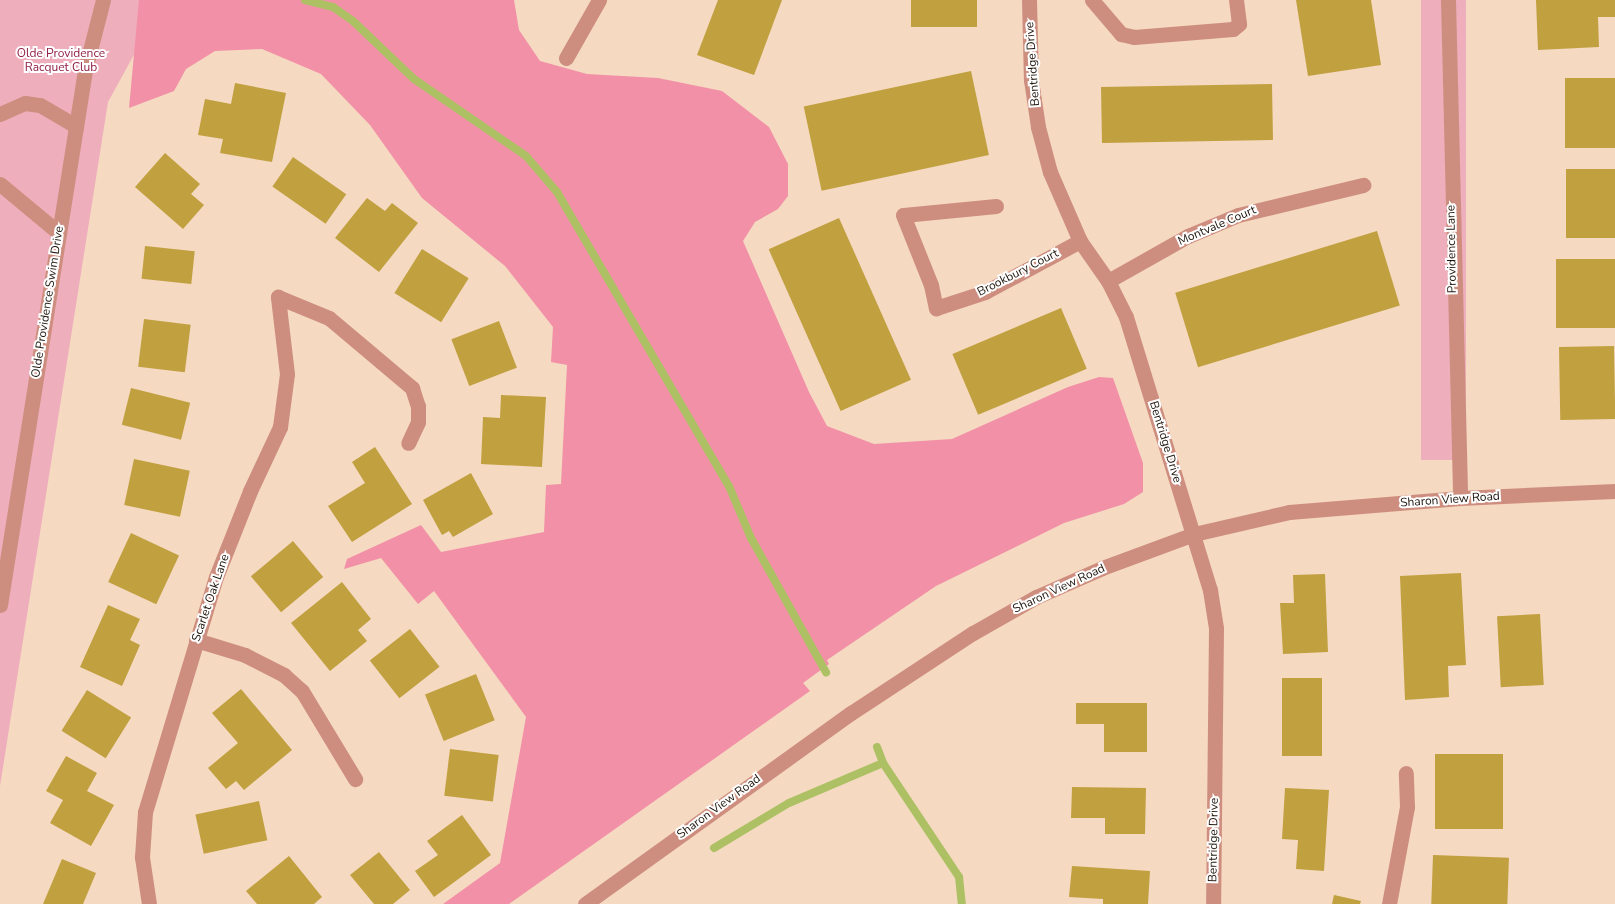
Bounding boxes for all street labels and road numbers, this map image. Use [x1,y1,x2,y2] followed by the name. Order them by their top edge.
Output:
[1023,21,1043,107] street label: Bentridge Drive
[1176,203,1258,249] street label: Montvale Court
[1444,205,1460,293] street label: Providence Lane
[29,225,67,379] street label: Olde Providence Swim Drive
[975,246,1061,300] street label: Brookbury Court
[1146,399,1184,485] street label: Bentridge Drive
[1400,489,1500,511] street label: Sharon View Road
[189,552,233,644] street label: Scarlet Oak Lane
[1011,561,1107,617] street label: Sharon View Road
[674,772,764,842] street label: Sharon View Road
[1206,798,1222,882] street label: Bentridge Drive

